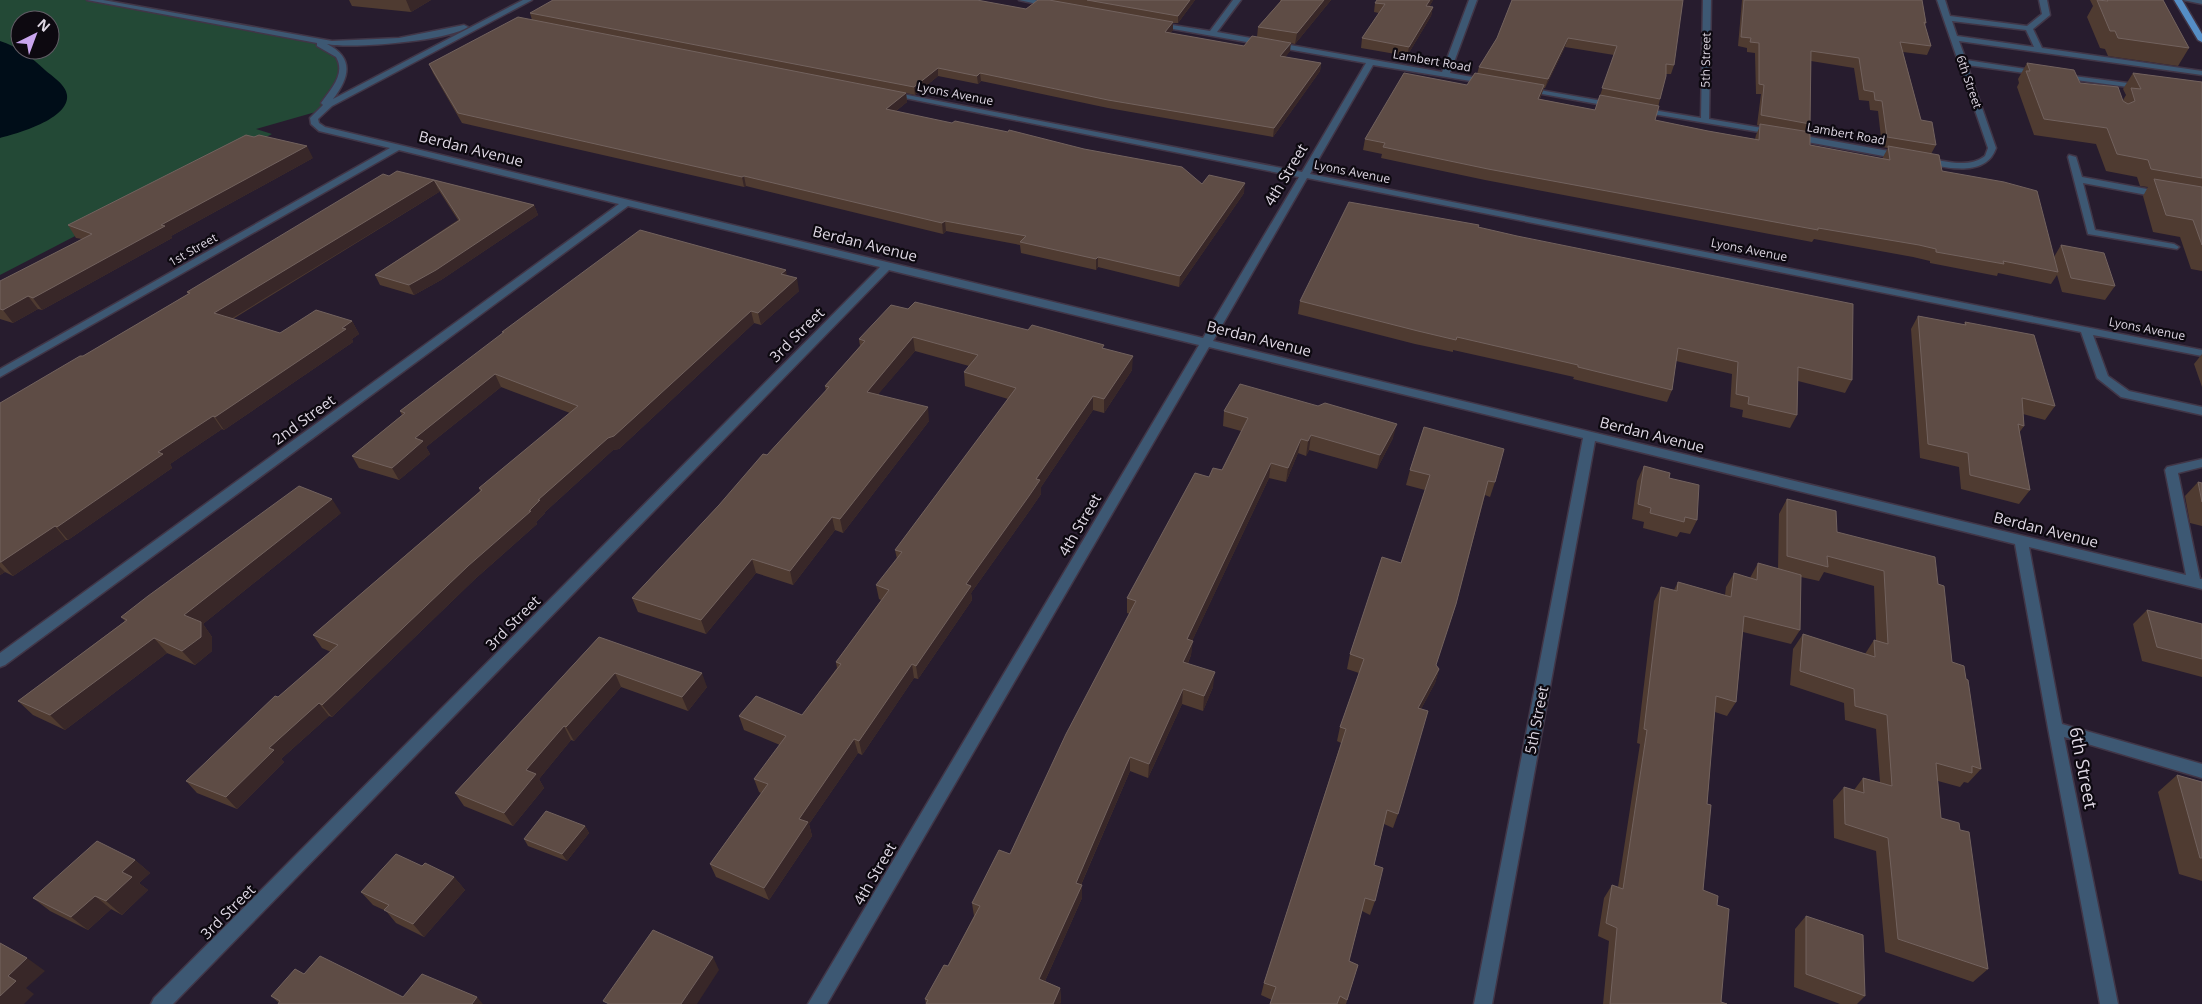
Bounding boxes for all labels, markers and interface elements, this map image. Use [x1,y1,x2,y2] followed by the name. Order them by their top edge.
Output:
[10,10,60,60] north arrow
[33,14,55,36] text: N
[1697,32,1714,88] street label: 5th Street
[1392,45,1472,76] street label: Lambert Road
[1952,53,1986,111] street label: 6th Street
[915,78,995,109] street label: Lyons Avenue
[1806,118,1886,149] street label: Lambert Road
[417,125,526,171] street label: Berdan Avenue
[1259,140,1311,209] street label: 4th Street
[1312,156,1392,187] street label: Lyons Avenue
[811,220,920,266] street label: Berdan Avenue
[165,229,220,270] street label: 1st Street
[1709,234,1789,265] street label: Lyons Avenue
[765,303,828,366] street label: 3rd Street
[2107,313,2187,344] street label: Lyons Avenue
[1205,315,1314,361] street label: Berdan Avenue
[268,390,339,449] street label: 2nd Street
[1598,411,1707,457] street label: Berdan Avenue
[1053,490,1105,559] street label: 4th Street
[1992,506,2101,552] street label: Berdan Avenue
[481,591,544,654] street label: 3rd Street
[1520,684,1552,756] street label: 5th Street
[2064,725,2104,811] street label: 6th Street
[848,839,900,908] street label: 4th Street
[196,880,259,943] street label: 3rd Street

